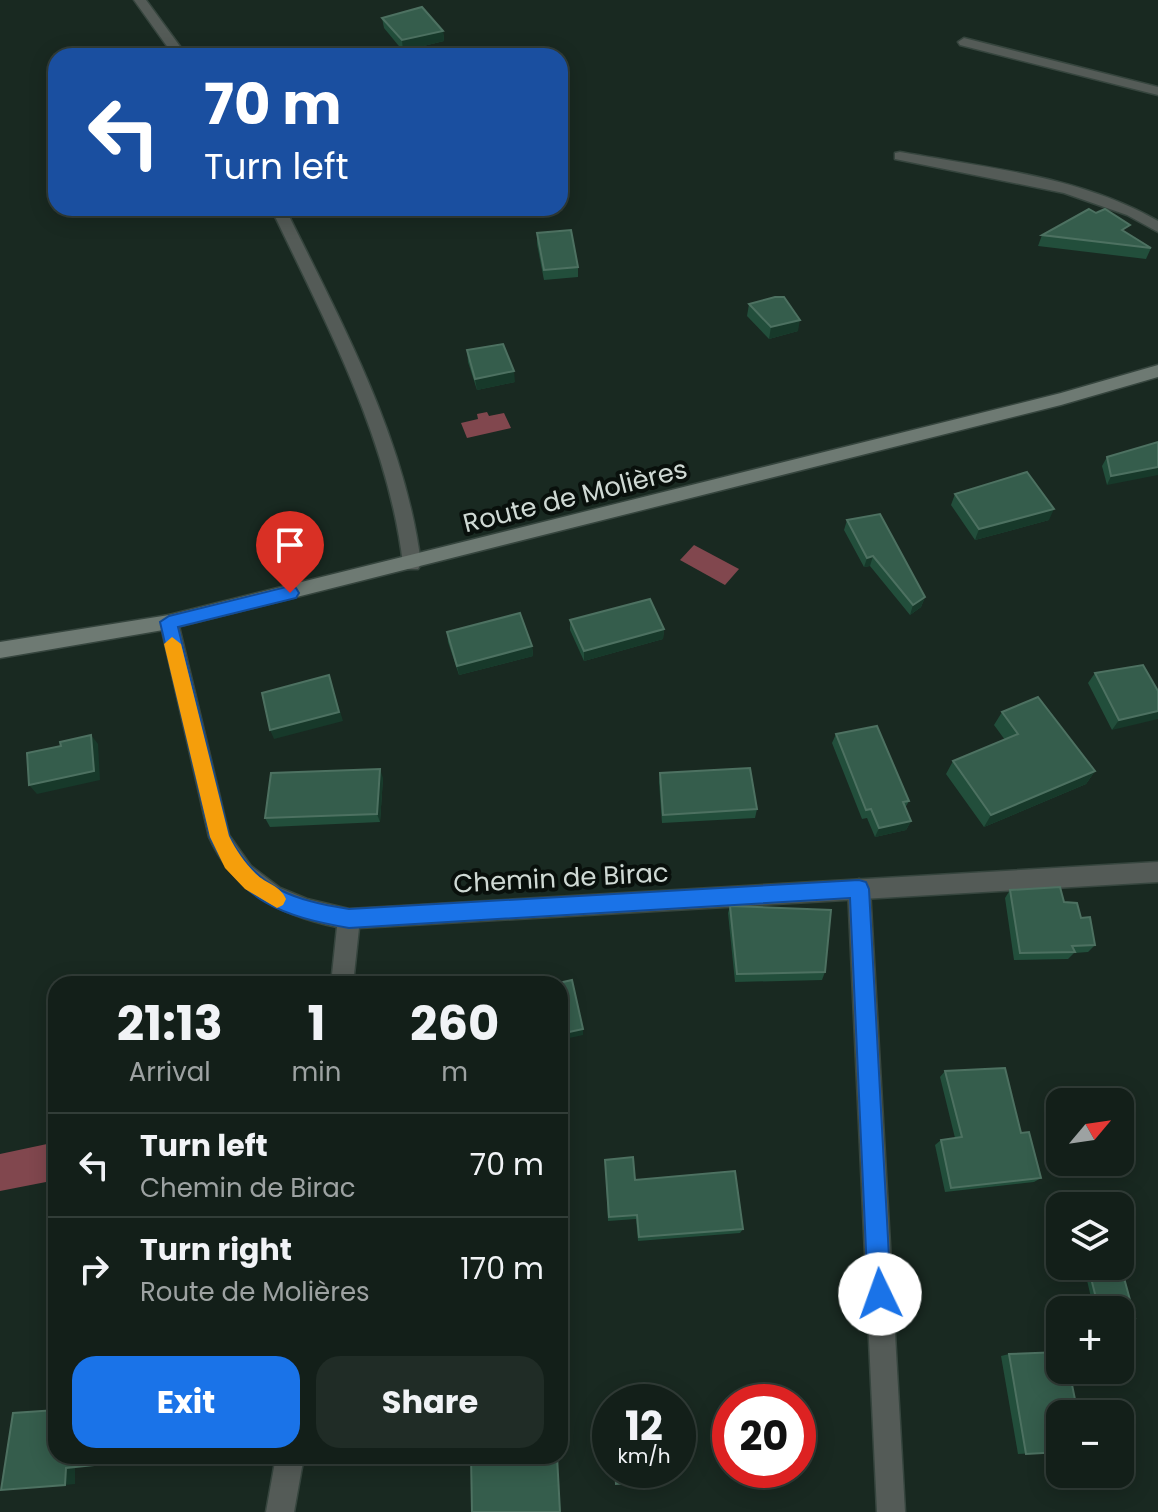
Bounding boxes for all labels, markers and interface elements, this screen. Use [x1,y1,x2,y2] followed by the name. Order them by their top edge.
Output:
[204,65,342,144] text: 70 m
[72,80,176,184] icon: left
[204,141,349,192] text: Turn left
[459,451,691,541] street label: Route de Molières
[256,511,324,593] pin
[268,523,312,567] icon: arrive
[452,854,670,902] street label: Chemin de Birac
[117,990,223,1057] text: 21:13
[307,990,325,1057] text: 1
[410,990,499,1057] text: 260
[129,1054,211,1090] text: Arrival
[292,1054,341,1090] text: min
[441,1054,468,1090] text: m
[1046,1088,1134,1176] north arrow
[1046,1088,1134,1488] map controls
[140,1124,268,1167] text: Turn left
[72,1143,116,1187] icon: left
[470,1143,544,1186] text: 70 m
[140,1170,356,1206] text: Chemin de Birac
[1046,1192,1134,1280] button: layers
[140,1228,292,1271] text: Turn right
[72,1247,116,1291] icon: right
[460,1247,544,1290] text: 170 m
[838,1252,922,1336] position arrow
[140,1274,370,1310] text: Route de Molières
[1046,1296,1134,1384] button: +
[72,1356,300,1448] button: Exit
[316,1356,544,1448] button: Share
[712,1384,816,1488] speed limit sign: 20
[625,1398,663,1454] text: 12
[1046,1400,1134,1488] button: −
[617,1442,671,1470] text: km/h

